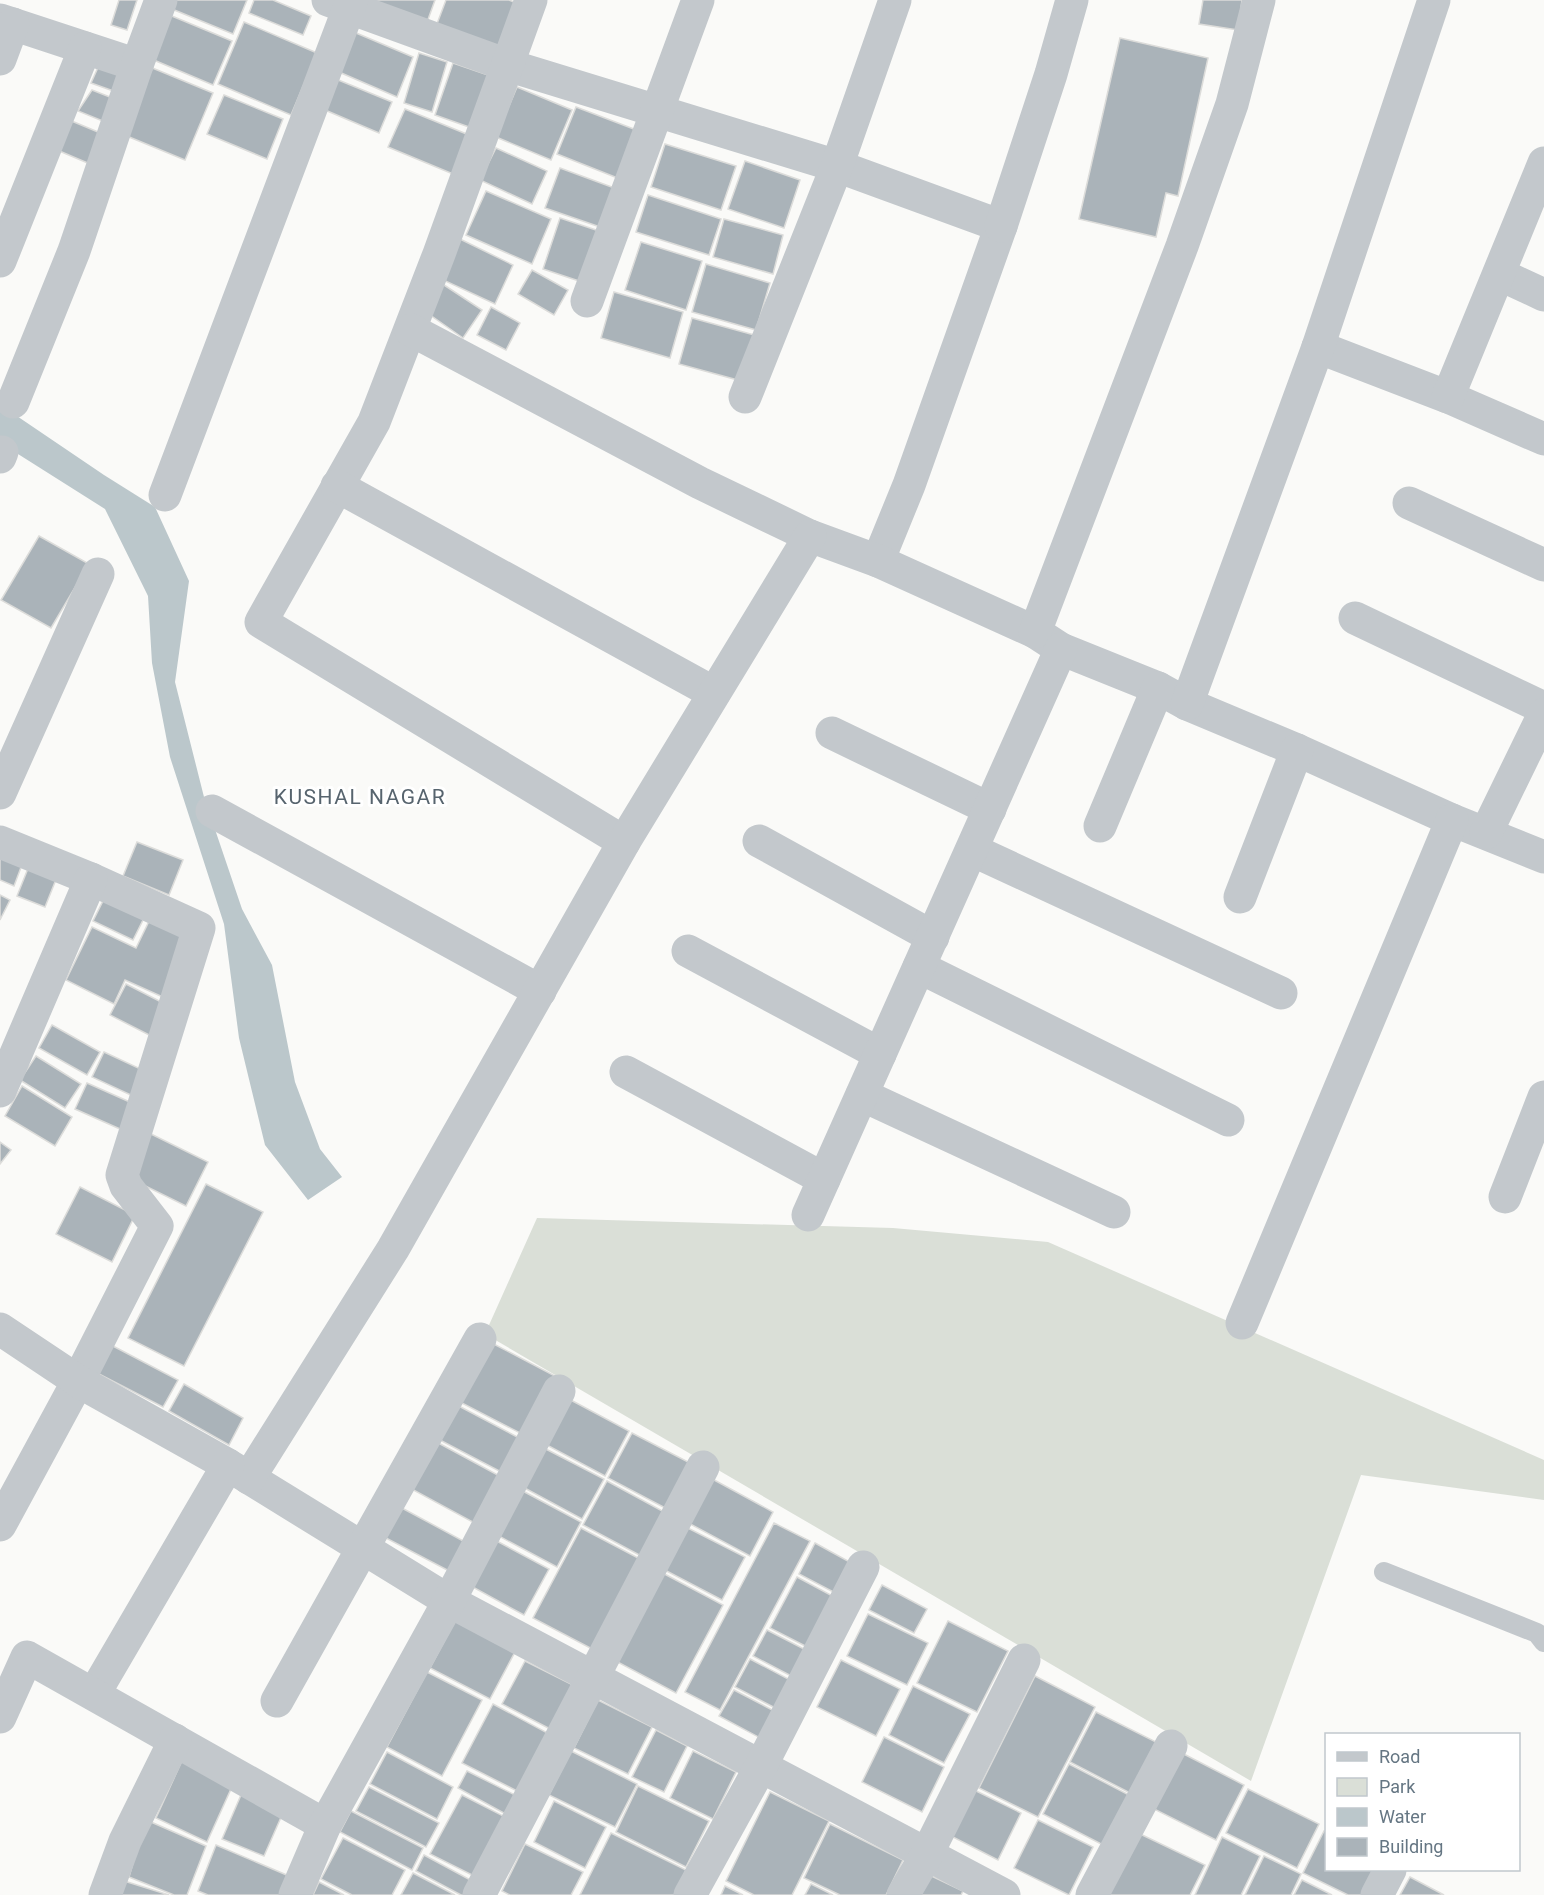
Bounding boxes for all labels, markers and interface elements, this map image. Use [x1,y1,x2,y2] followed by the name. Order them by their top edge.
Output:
[274,785,446,809] district label: KUSHAL NAGAR
[1325,1733,1520,1871] legend
[1379,1746,1420,1767] text: Road
[1379,1776,1416,1797] text: Park
[1379,1806,1426,1827] text: Water
[1379,1836,1443,1857] text: Building

